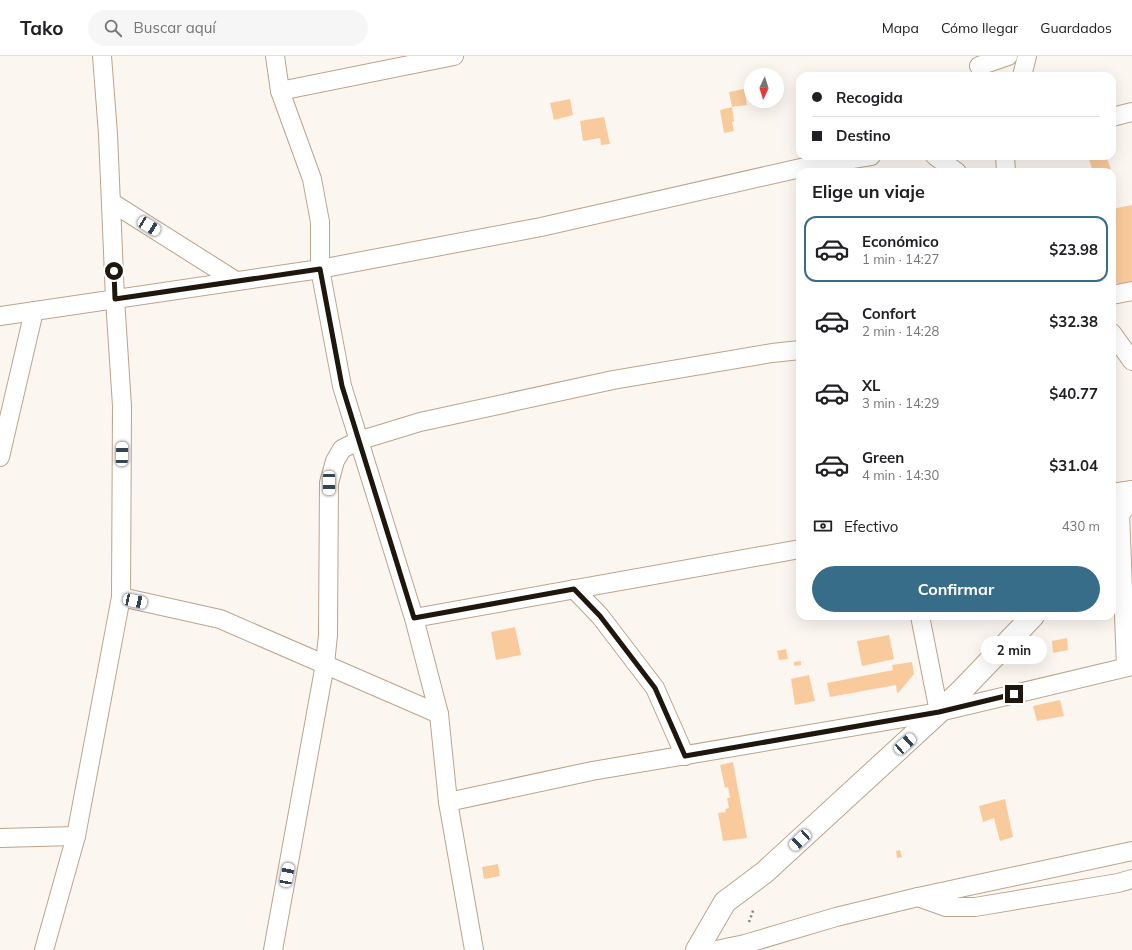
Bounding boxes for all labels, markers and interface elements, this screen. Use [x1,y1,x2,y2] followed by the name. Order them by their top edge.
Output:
[88,10,368,46] search box
[20,16,64,40] text: Tako
[102,17,124,39] icon: search
[134,18,216,37] text: Buscar aquí
[882,19,919,37] text: Mapa
[941,19,1018,37] text: Cómo llegar
[1040,19,1112,37] text: Guardados
[744,68,784,108] north arrow
[744,68,784,108] map controls
[836,88,903,107] text: Recogida
[836,126,891,145] text: Destino
[812,180,925,203] text: Elige un viaje
[136,215,162,237] car
[814,231,850,267] icon: car
[862,232,939,251] text: Económico
[1049,240,1098,259] text: $23.98
[862,251,939,267] text: 1 min · 14:27
[105,262,123,280] route start
[814,303,850,339] icon: car
[862,304,916,323] text: Confort
[1049,312,1098,331] text: $32.38
[862,323,939,339] text: 2 min · 14:28
[814,375,850,411] icon: car
[862,376,880,395] text: XL
[1049,384,1098,403] text: $40.77
[862,395,939,411] text: 3 min · 14:29
[116,442,128,466] car
[814,447,850,483] icon: car
[862,448,904,467] text: Green
[1049,456,1098,475] text: $31.04
[862,467,939,483] text: 4 min · 14:30
[323,471,335,495] car
[812,515,834,537] icon: cash
[844,517,898,536] text: Efectivo
[1062,518,1100,534] text: 430 m
[812,566,1100,612] button: Confirmar
[122,593,148,609] car
[981,636,1047,664] callout: 2 min
[997,642,1031,658] text: 2 min
[1005,685,1023,703] route end
[892,732,918,756] car
[787,827,813,853] car
[279,862,295,888] car

